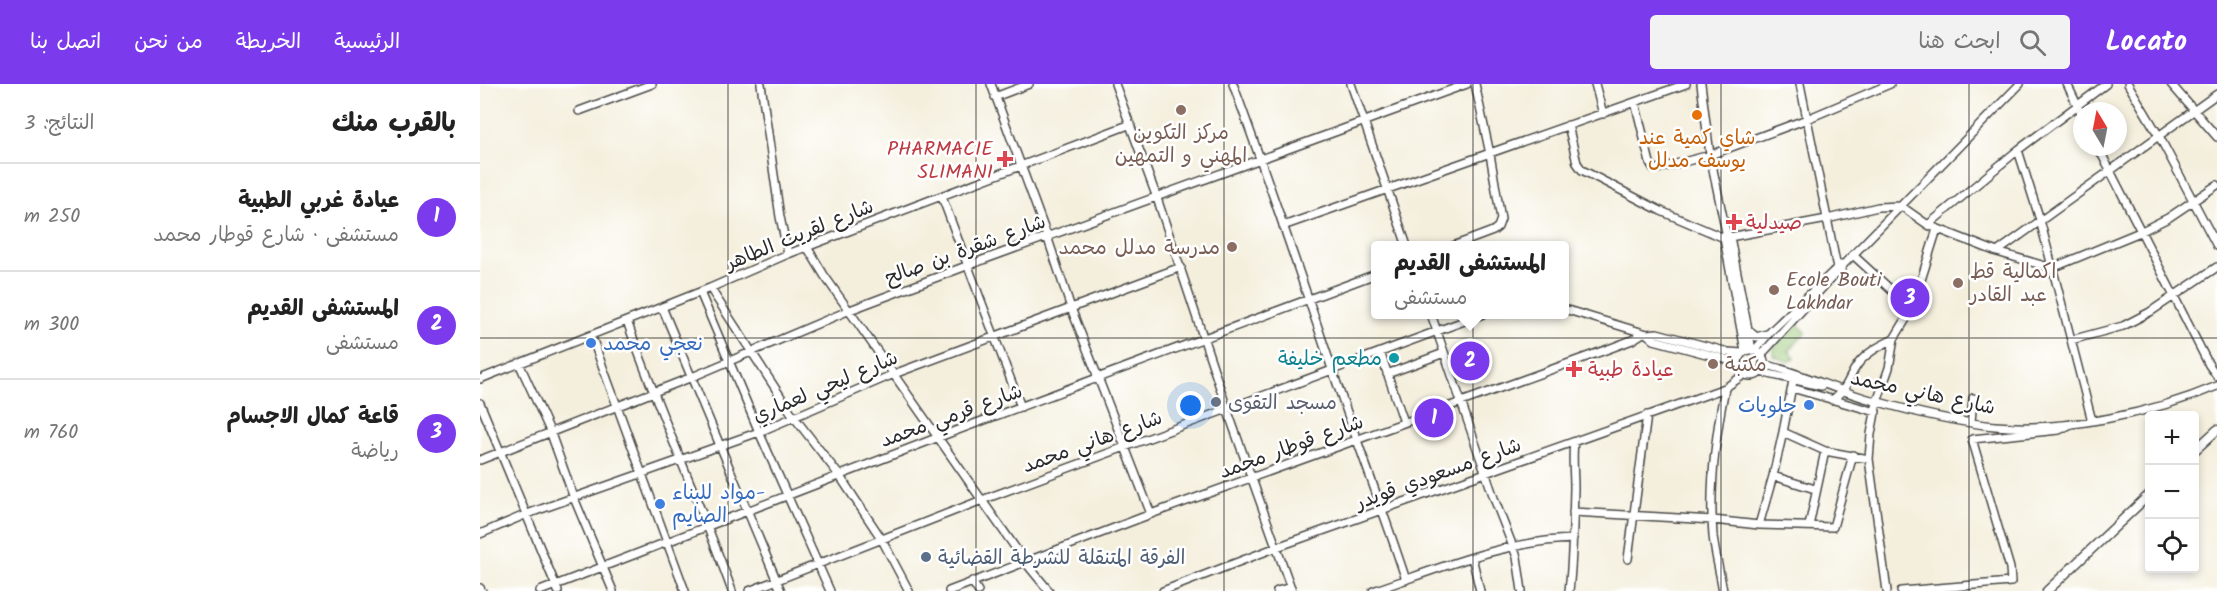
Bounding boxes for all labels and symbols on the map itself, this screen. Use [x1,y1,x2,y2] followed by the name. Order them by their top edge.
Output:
[2073,102,2127,156] north arrow
[1174,103,1188,117] marker: مركز التكوين المهني و التمهين
[1690,108,1704,122] marker: شاي كمية عند يوسف مدلل
[1115,118,1247,173] place label: مركز التكوين المهني و التمهين
[1639,123,1755,178] place label: شاي كمية عند يوسف مدلل
[887,134,994,189] place label: PHARMACIE SLIMANI
[998,152,1012,166] marker: PHARMACIE SLIMANI
[719,191,879,281] street label: شارع لقريت الطاهر
[881,207,1051,295] street label: شارع شقرة بن صالح
[1746,208,1802,240] place label: صيدلية
[1727,215,1741,229] marker: صيدلية
[1059,233,1220,265] place label: مدرسة مدلل محمد
[1225,240,1239,254] marker: مدرسة مدلل محمد
[1968,257,2056,312] place label: اكمالية قط عبد القادر
[1786,265,1883,320] place label: Ecole Bouti Lakhdar
[1890,276,1930,320] pin: 3
[1951,276,1965,290] marker: اكمالية قط عبد القادر
[1767,283,1781,297] marker: Ecole Bouti Lakhdar
[603,329,703,361] place label: نعجي محمد
[584,336,598,350] marker: نعجي محمد
[1450,338,1490,384] pin: 2
[748,343,903,433] street label: شارع ليحي لعماري
[1278,344,1382,376] place label: مطعم خليفة
[1725,350,1767,382] place label: مكتبة
[1387,351,1401,365] marker: مطعم خليفة
[1588,355,1674,387] place label: عيادة طبية
[1706,357,1720,371] marker: مكتبة
[1565,360,1583,378] marker: عيادة طبية
[1847,363,1998,425] street label: شارع هاني محمد
[876,376,1028,458] street label: شارع قرمي محمد
[1228,388,1337,420] place label: مسجد التقوى
[1176,391,1205,420] your location
[1738,391,1797,423] place label: حلويات
[1209,395,1223,409] marker: مسجد التقوى
[1414,396,1454,440] pin: 1
[1802,398,1816,412] marker: حلويات
[1018,403,1167,483] street label: شارع هاني محمد
[1215,407,1368,489] street label: شارع قوطار محمد
[1349,430,1526,520] street label: شارع مسعودي قويدر
[672,478,765,533] place label: مواد للبناء- الصايم
[653,497,667,511] marker: مواد للبناء- الصايم
[938,543,1186,575] place label: الفرقة المتنقلة للشرطة القضائية
[919,550,933,564] marker: الفرقة المتنقلة للشرطة القضائية

